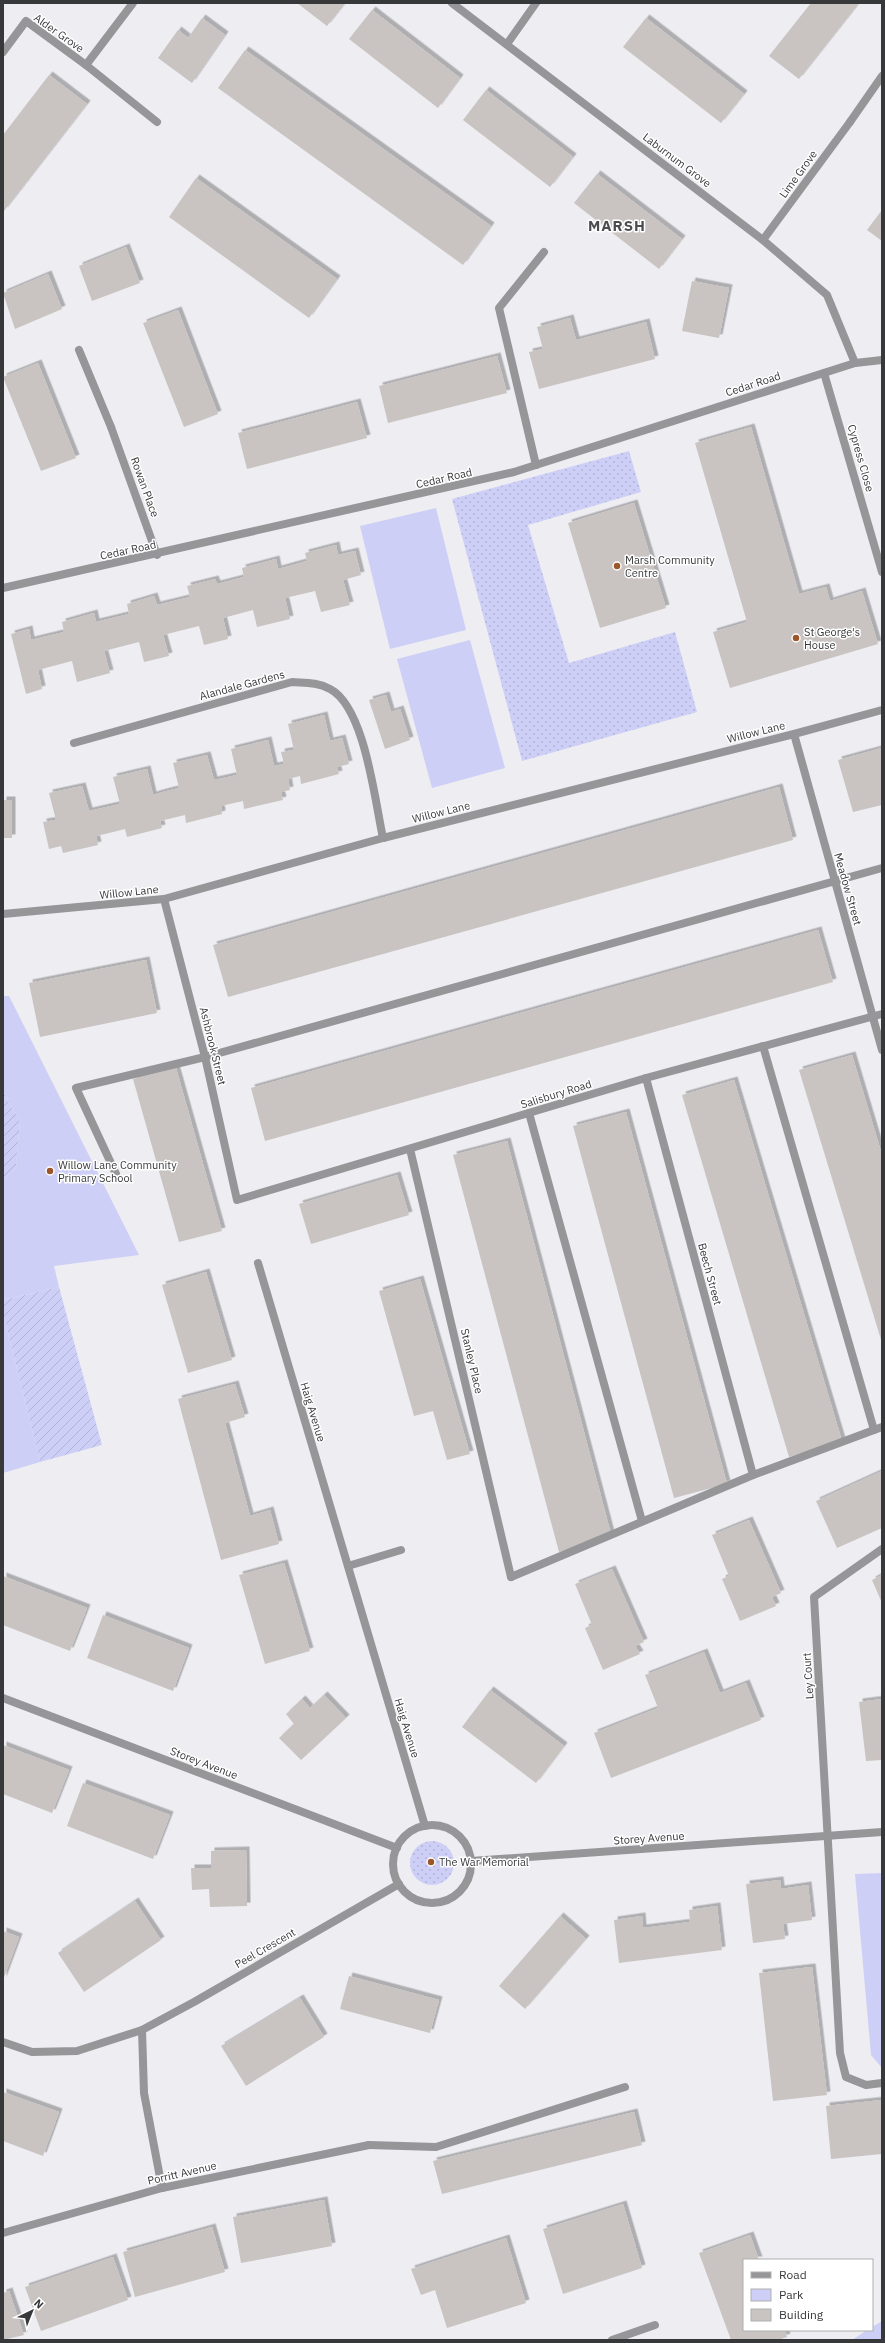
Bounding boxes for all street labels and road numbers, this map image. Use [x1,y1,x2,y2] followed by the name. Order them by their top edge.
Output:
[31,11,87,55] street label: Alder Grove
[640,130,714,190] street label: Laburnum Grove
[776,147,820,201] street label: Lime Grove
[724,369,782,399] street label: Cedar Road
[845,423,877,493] street label: Cypress Close
[128,455,162,519] street label: Rowan Place
[415,465,473,491] street label: Cedar Road
[99,537,157,563] street label: Cedar Road
[198,667,286,703] street label: Alandale Gardens
[726,718,786,746] street label: Willow Lane
[411,798,471,826] street label: Willow Lane
[831,851,865,927] street label: Meadow Street
[99,882,159,902] street label: Willow Lane
[197,1006,229,1087] street label: Ashbrook Street
[519,1077,593,1111] street label: Salisbury Road
[695,1241,725,1307] street label: Beech Street
[458,1327,486,1395] street label: Stanley Place
[297,1381,329,1443] street label: Haig Avenue
[799,1652,817,1700] street label: Ley Court
[391,1697,423,1759] street label: Haig Avenue
[168,1744,240,1782] street label: Storey Avenue
[613,1829,685,1847] street label: Storey Avenue
[232,1925,298,1971] street label: Peel Crescent
[146,2158,218,2188] street label: Porritt Avenue

